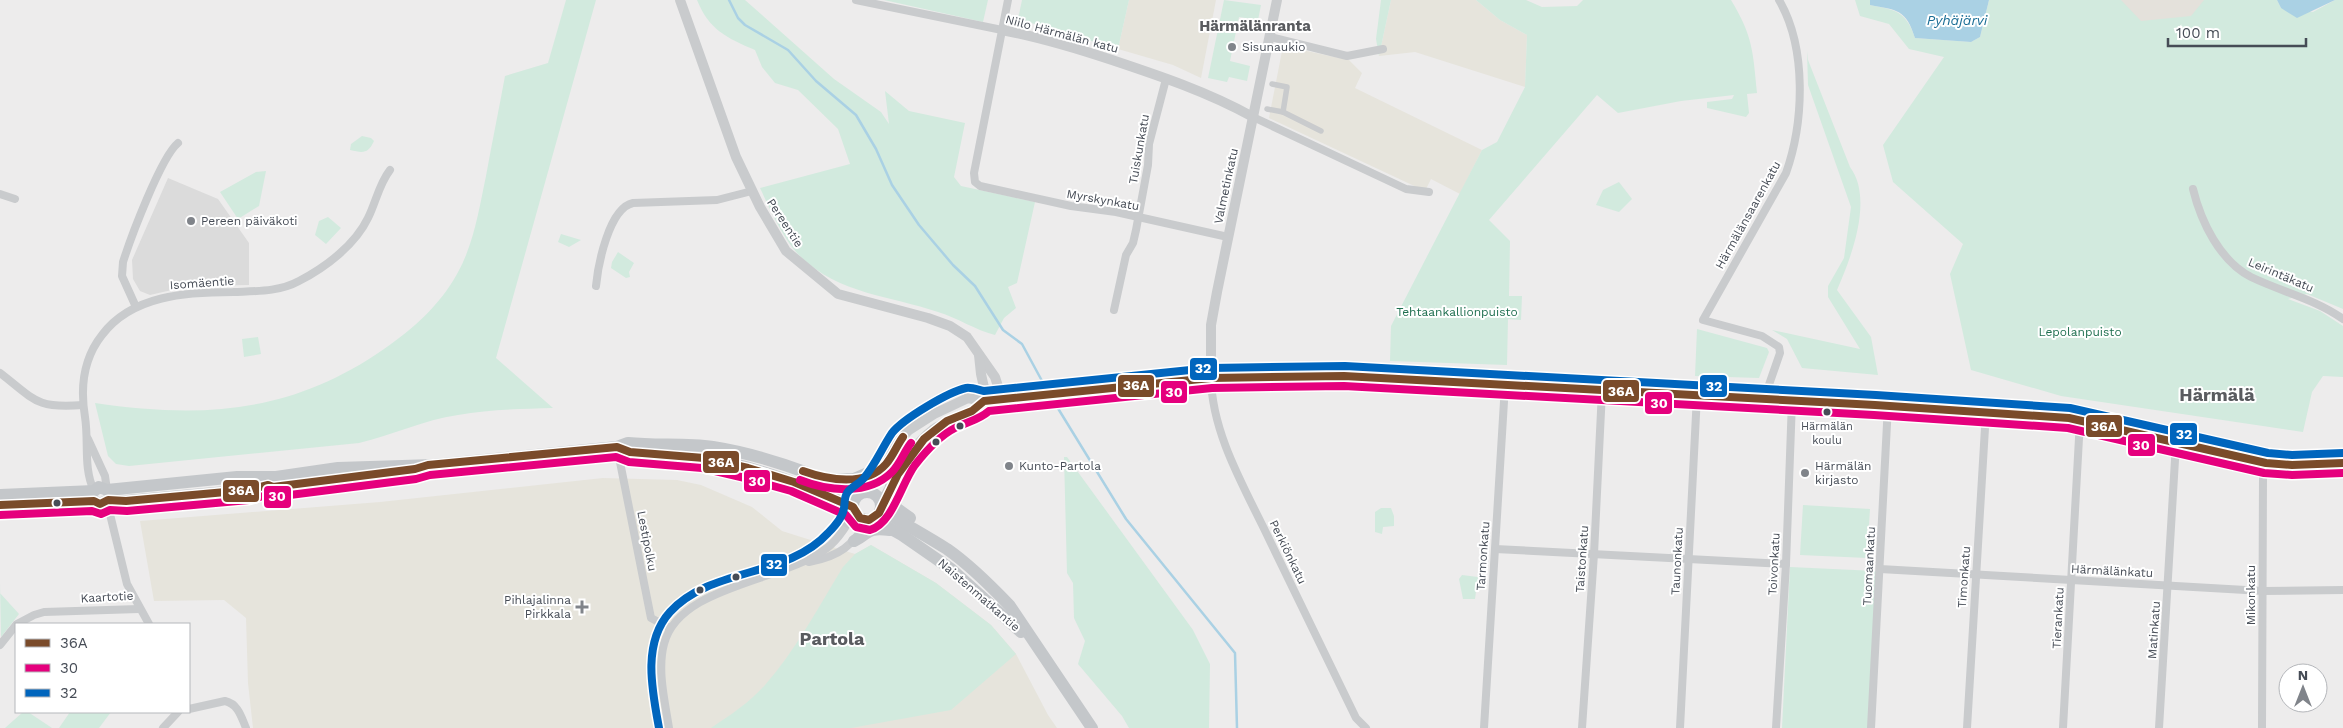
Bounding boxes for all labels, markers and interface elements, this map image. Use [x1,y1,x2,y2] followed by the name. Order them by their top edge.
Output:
[1004,12,1120,56] street label: Niilo Härmälän katu
[1927,12,1988,28] water label: Pyhäjärvi
[2168,15,2306,47] scale bar
[1199,17,1311,35] district label: Härmälänranta
[2176,24,2220,42] text: 100 m
[1242,40,1305,54] place label: Sisunaukio
[1226,41,1238,53] marker: Sisunaukio
[1126,113,1152,185] street label: Tuiskunkatu
[1211,147,1241,225] street label: Valmetinkatu
[1713,159,1783,271] street label: Härmälänsaarenkatu
[1066,187,1140,213] street label: Myrskynkatu
[764,196,806,250] street label: Pereentie
[201,214,298,228] place label: Pereen päiväkoti
[185,215,197,227] marker: Pereen päiväkoti
[2246,255,2316,295] street label: Leirintäkatu
[169,274,235,292] street label: Isomäentie
[1396,305,1518,319] park label: Tehtaankallionpuisto
[2038,325,2122,339] park label: Lepolanpuisto
[1189,357,1218,381] line badge: 32
[1195,360,1211,376] text: 32
[1117,374,1155,398] line badge: 36A
[1699,374,1728,398] line badge: 32
[1123,377,1150,393] text: 36A
[1706,378,1722,394] text: 32
[1602,379,1640,403] line badge: 36A
[1160,380,1188,404] line badge: 30
[1608,383,1635,399] text: 36A
[1165,384,1183,400] text: 30
[2179,384,2255,405] district label: Härmälä
[1644,391,1673,415] line badge: 30
[1650,395,1668,411] text: 30
[1822,407,1832,417] marker: Härmälän koulu
[2085,414,2123,438] line badge: 36A
[2091,418,2118,434] text: 36A
[1801,420,1853,447] place label: Härmälän koulu
[955,421,965,431] unlabelled marker
[2169,422,2198,446] line badge: 32
[2176,426,2192,442] text: 32
[2127,433,2156,457] line badge: 30
[931,437,941,447] unlabelled marker
[2132,437,2150,453] text: 30
[702,450,740,474] line badge: 36A
[708,454,735,470] text: 36A
[1019,459,1101,473] place label: Kunto-Partola
[1815,459,1872,487] place label: Härmälän kirjasto
[1003,460,1015,472] marker: Kunto-Partola
[1799,467,1811,479] marker: Härmälän kirjasto
[743,469,771,493] line badge: 30
[748,473,766,489] text: 30
[222,479,260,503] line badge: 36A
[228,482,255,498] text: 36A
[263,485,292,509] line badge: 30
[268,488,286,504] text: 30
[52,498,62,508] unlabelled marker
[634,510,660,572] street label: Lestipolku
[1267,518,1309,586] street label: Perkiönkatu
[1474,521,1492,591] street label: Tarmonkatu
[1573,525,1591,593] street label: Taistonkatu
[1860,526,1878,606] street label: Tuomaankatu
[1668,527,1686,595] street label: Taunonkatu
[1765,532,1783,596] street label: Toivonkatu
[1955,546,1973,608] street label: Timonkatu
[760,553,788,577] line badge: 32
[766,556,782,572] text: 32
[935,556,1023,634] street label: Naistenmatkantie
[2071,562,2153,580] street label: Härmälänkatu
[2244,565,2258,625] street label: Mikonkatu
[731,572,741,582] unlabelled marker
[695,585,705,595] unlabelled marker
[2049,587,2067,649] street label: Tierankatu
[80,589,134,605] street label: Kaartotie
[504,593,571,621] place label: Pihlajalinna Pirkkala
[575,600,589,614] marker: Pihlajalinna Pirkkala
[2145,601,2163,659] street label: Matinkatu
[15,623,190,713] legend
[799,628,865,649] district label: Partola
[60,634,88,652] text: 36A
[60,659,78,677] text: 30
[2278,663,2328,713] north arrow
[2298,667,2308,683] text: N
[60,684,78,702] text: 32

